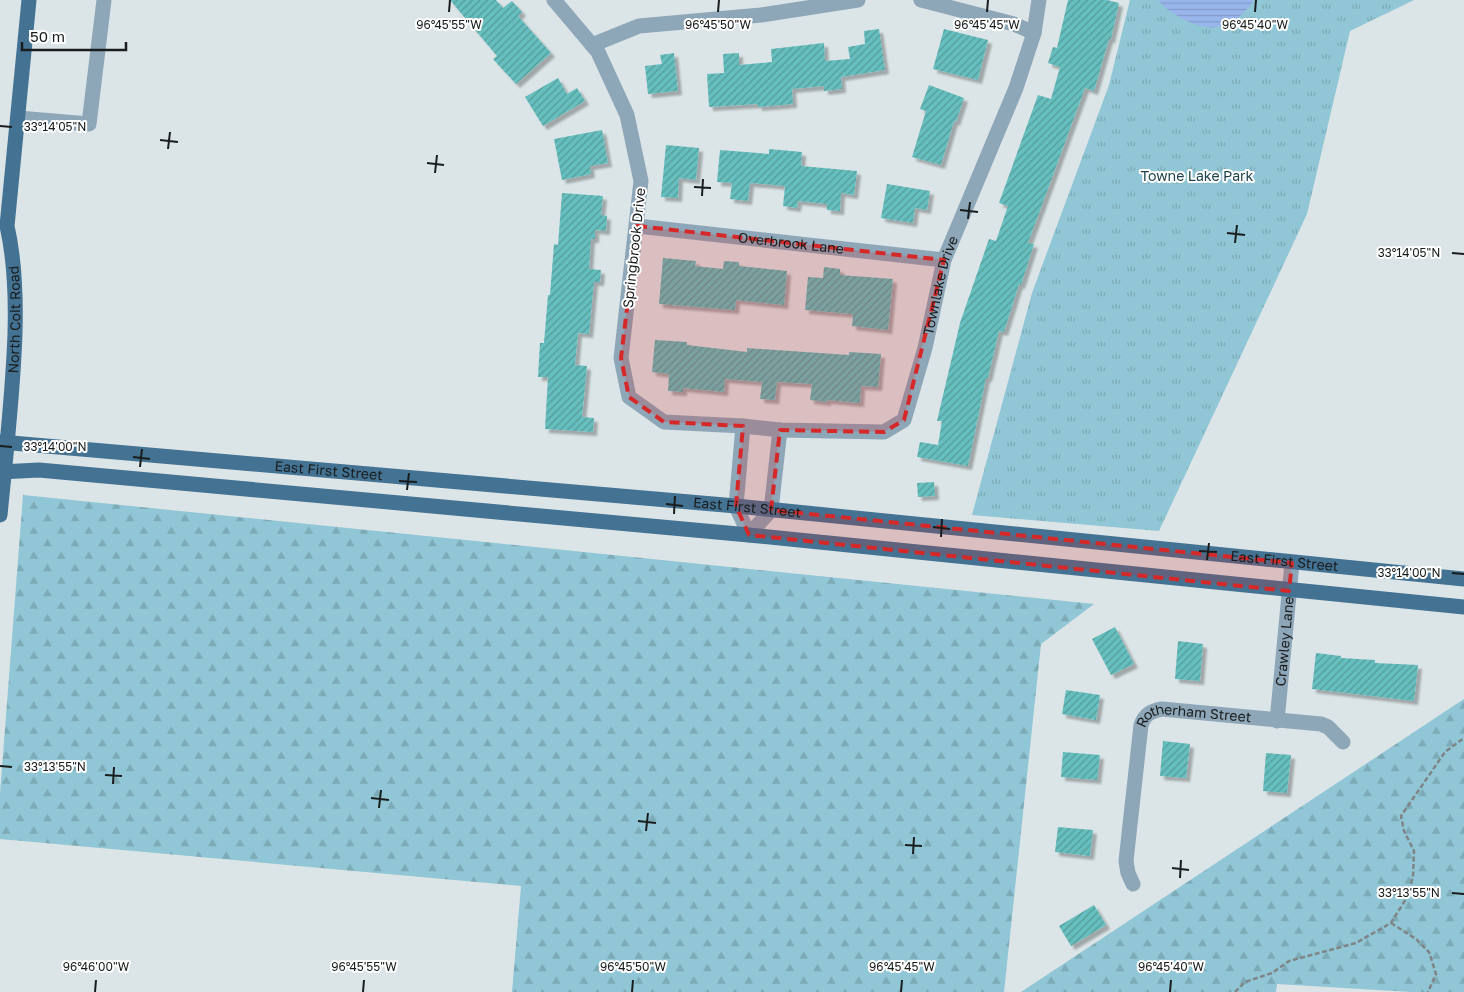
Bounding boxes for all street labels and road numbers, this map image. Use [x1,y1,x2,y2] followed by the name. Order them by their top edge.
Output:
[619,187,648,309] street label: Springbrook Drive
[737,228,845,257] street label: Overbrook Lane
[919,233,961,337] street label: Townlake Drive
[4,265,23,374] street label: North Coit Road
[274,457,384,483] street label: East First Street
[692,493,802,520] street label: East First Street
[1230,547,1339,574] street label: East First Street
[1271,596,1297,687] street label: Crawley Lane
[1132,700,1252,730] street label: Rotherham Street

